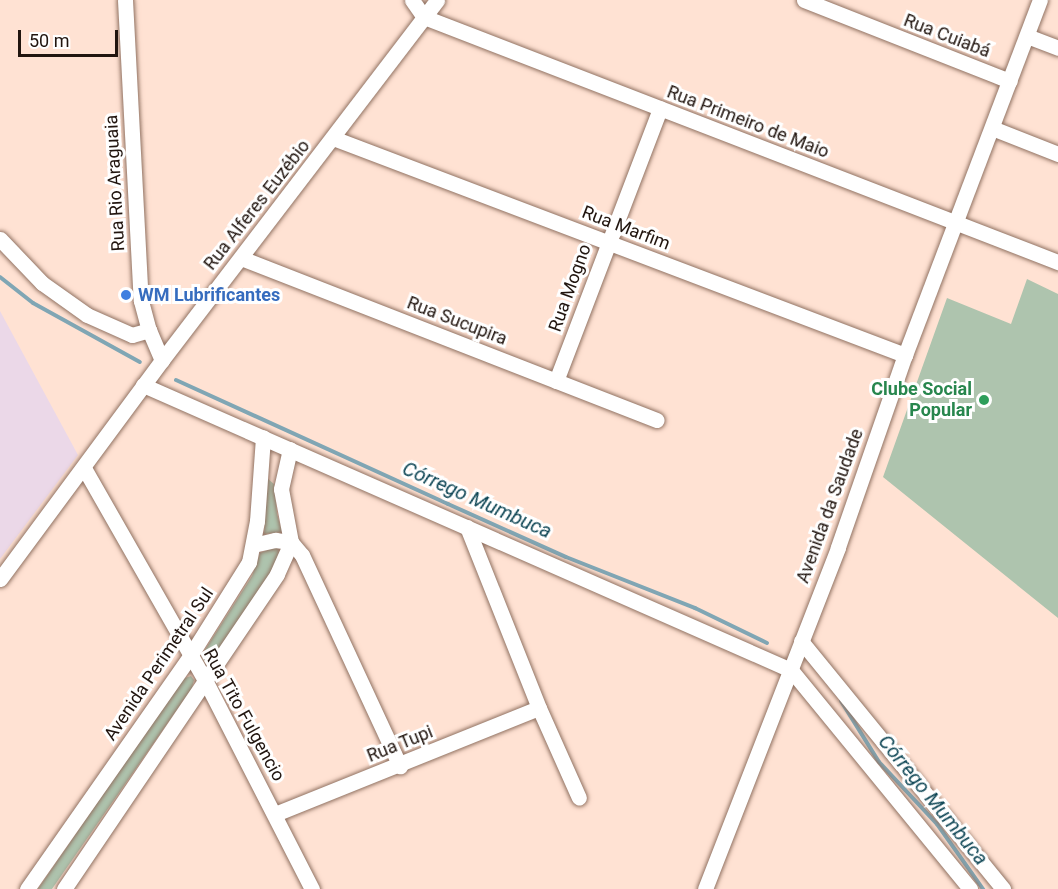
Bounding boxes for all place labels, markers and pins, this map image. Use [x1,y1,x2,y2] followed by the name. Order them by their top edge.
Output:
[138,284,280,306] place label: WM Lubrificantes
[119,288,133,302] marker: WM Lubrificantes
[871,379,972,422] place label: Clube Social Popular
[977,393,991,407] marker: Clube Social Popular

